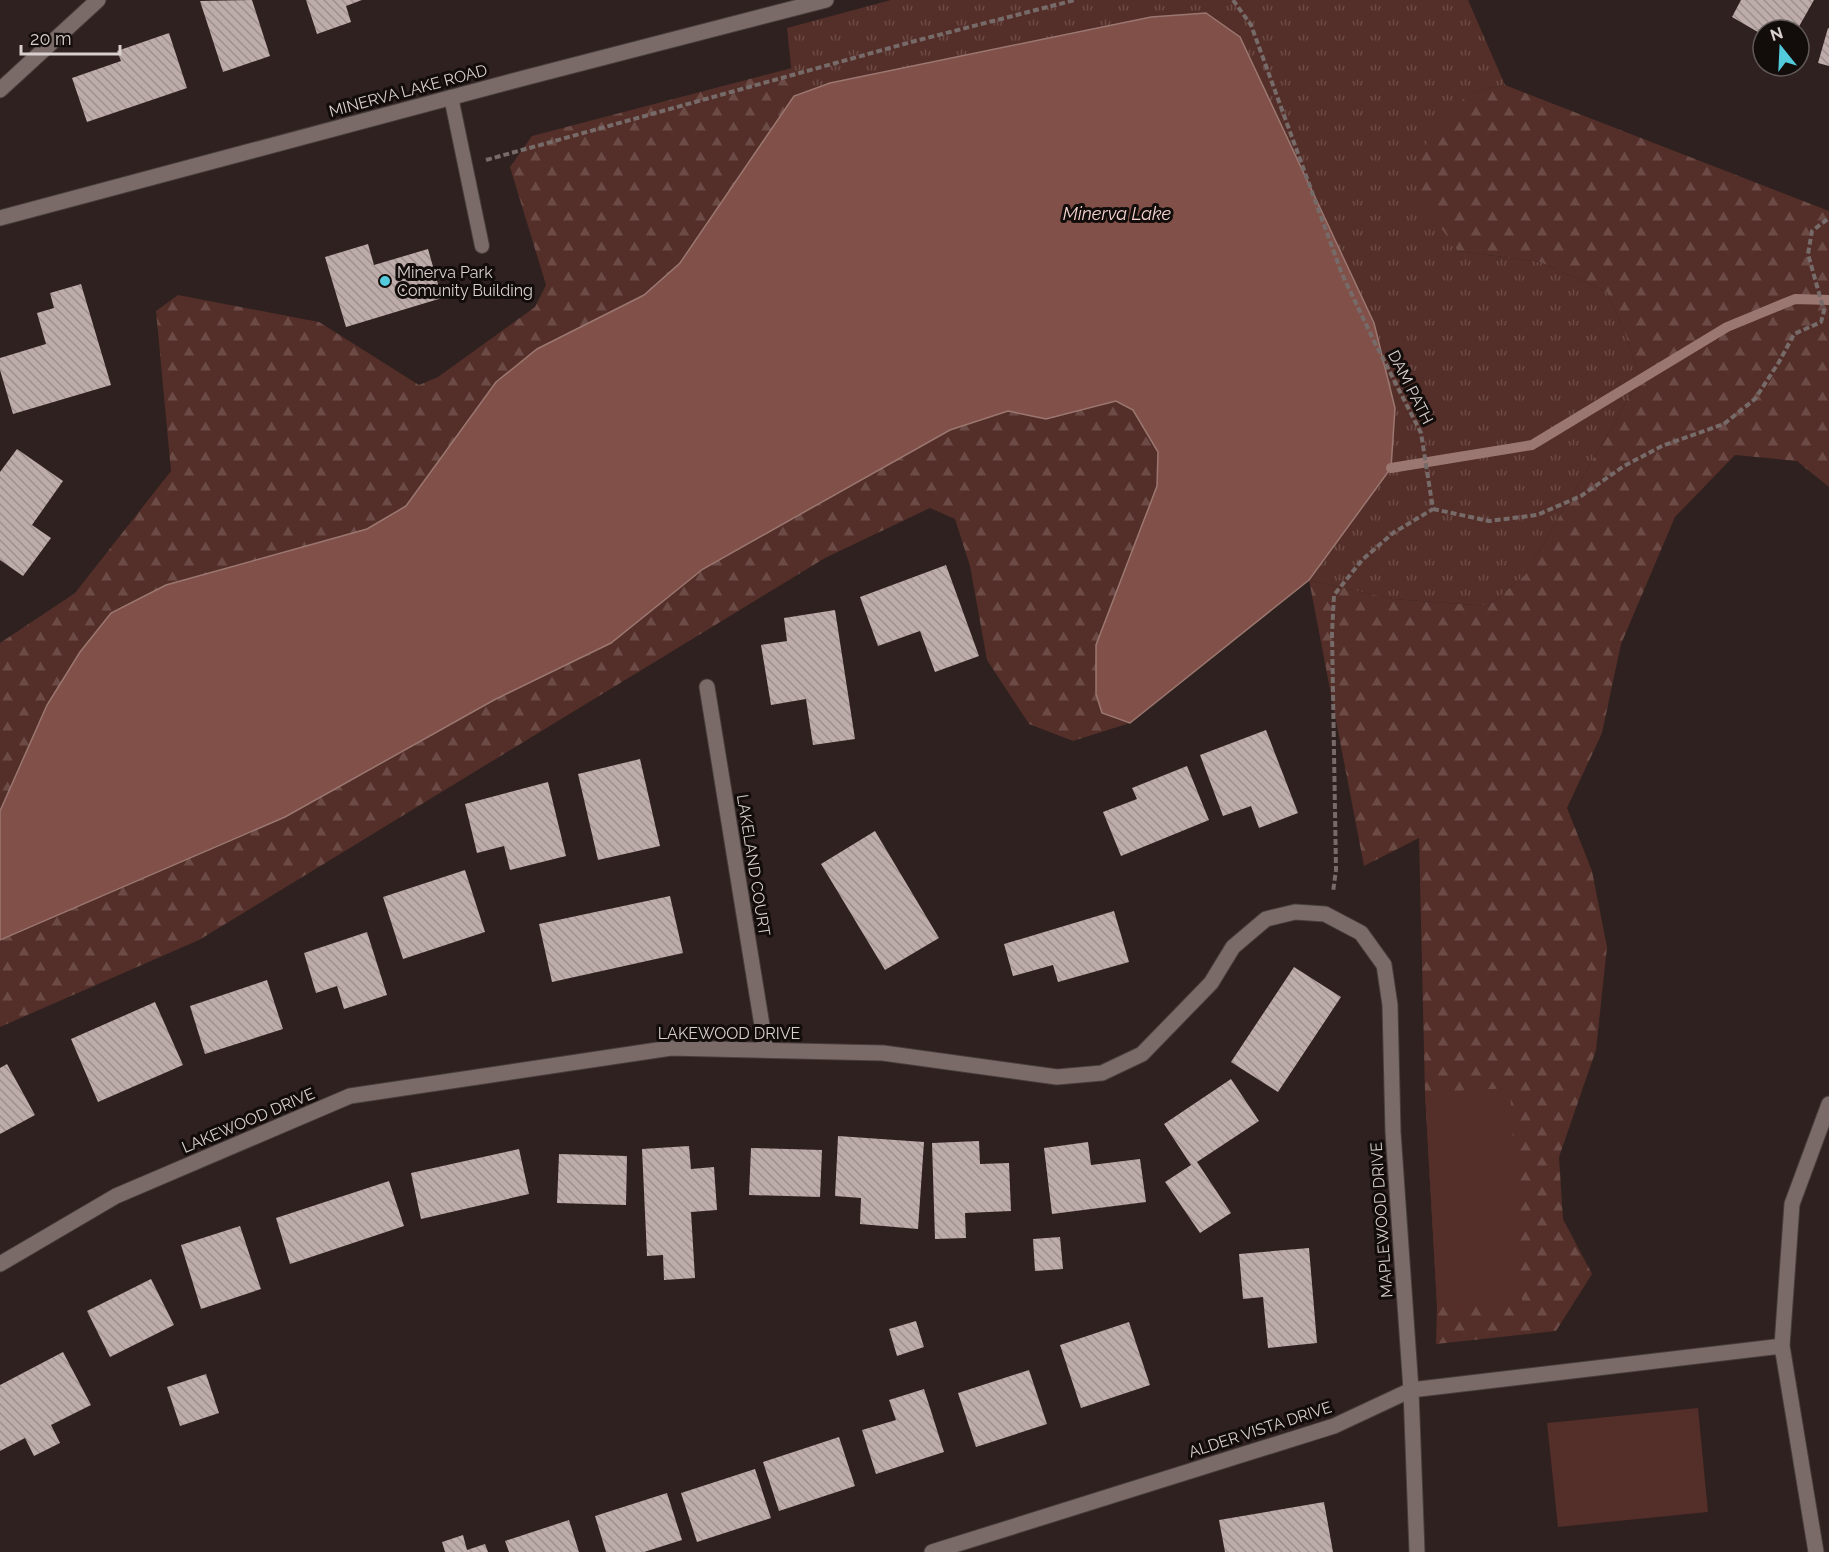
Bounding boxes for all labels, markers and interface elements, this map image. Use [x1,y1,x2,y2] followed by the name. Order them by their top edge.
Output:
[21,18,120,56] scale bar
[1751,18,1811,78] north arrow
[1768,23,1785,45] text: N
[30,28,72,49] text: 20 m
[327,60,489,121] street label: MINERVA LAKE ROAD
[1063,203,1172,224] water label: Minerva Lake
[397,263,533,300] place label: Minerva Park Comunity Building
[378,274,392,288] marker: Minerva Park Comunity Building
[1384,347,1437,427] street label: DAM PATH
[733,793,774,938] street label: LAKELAND COURT
[658,1024,801,1043] street label: LAKEWOOD DRIVE
[179,1084,318,1157] street label: LAKEWOOD DRIVE
[1367,1141,1396,1299] street label: MAPLEWOOD DRIVE
[1186,1397,1334,1462] street label: ALDER VISTA DRIVE

